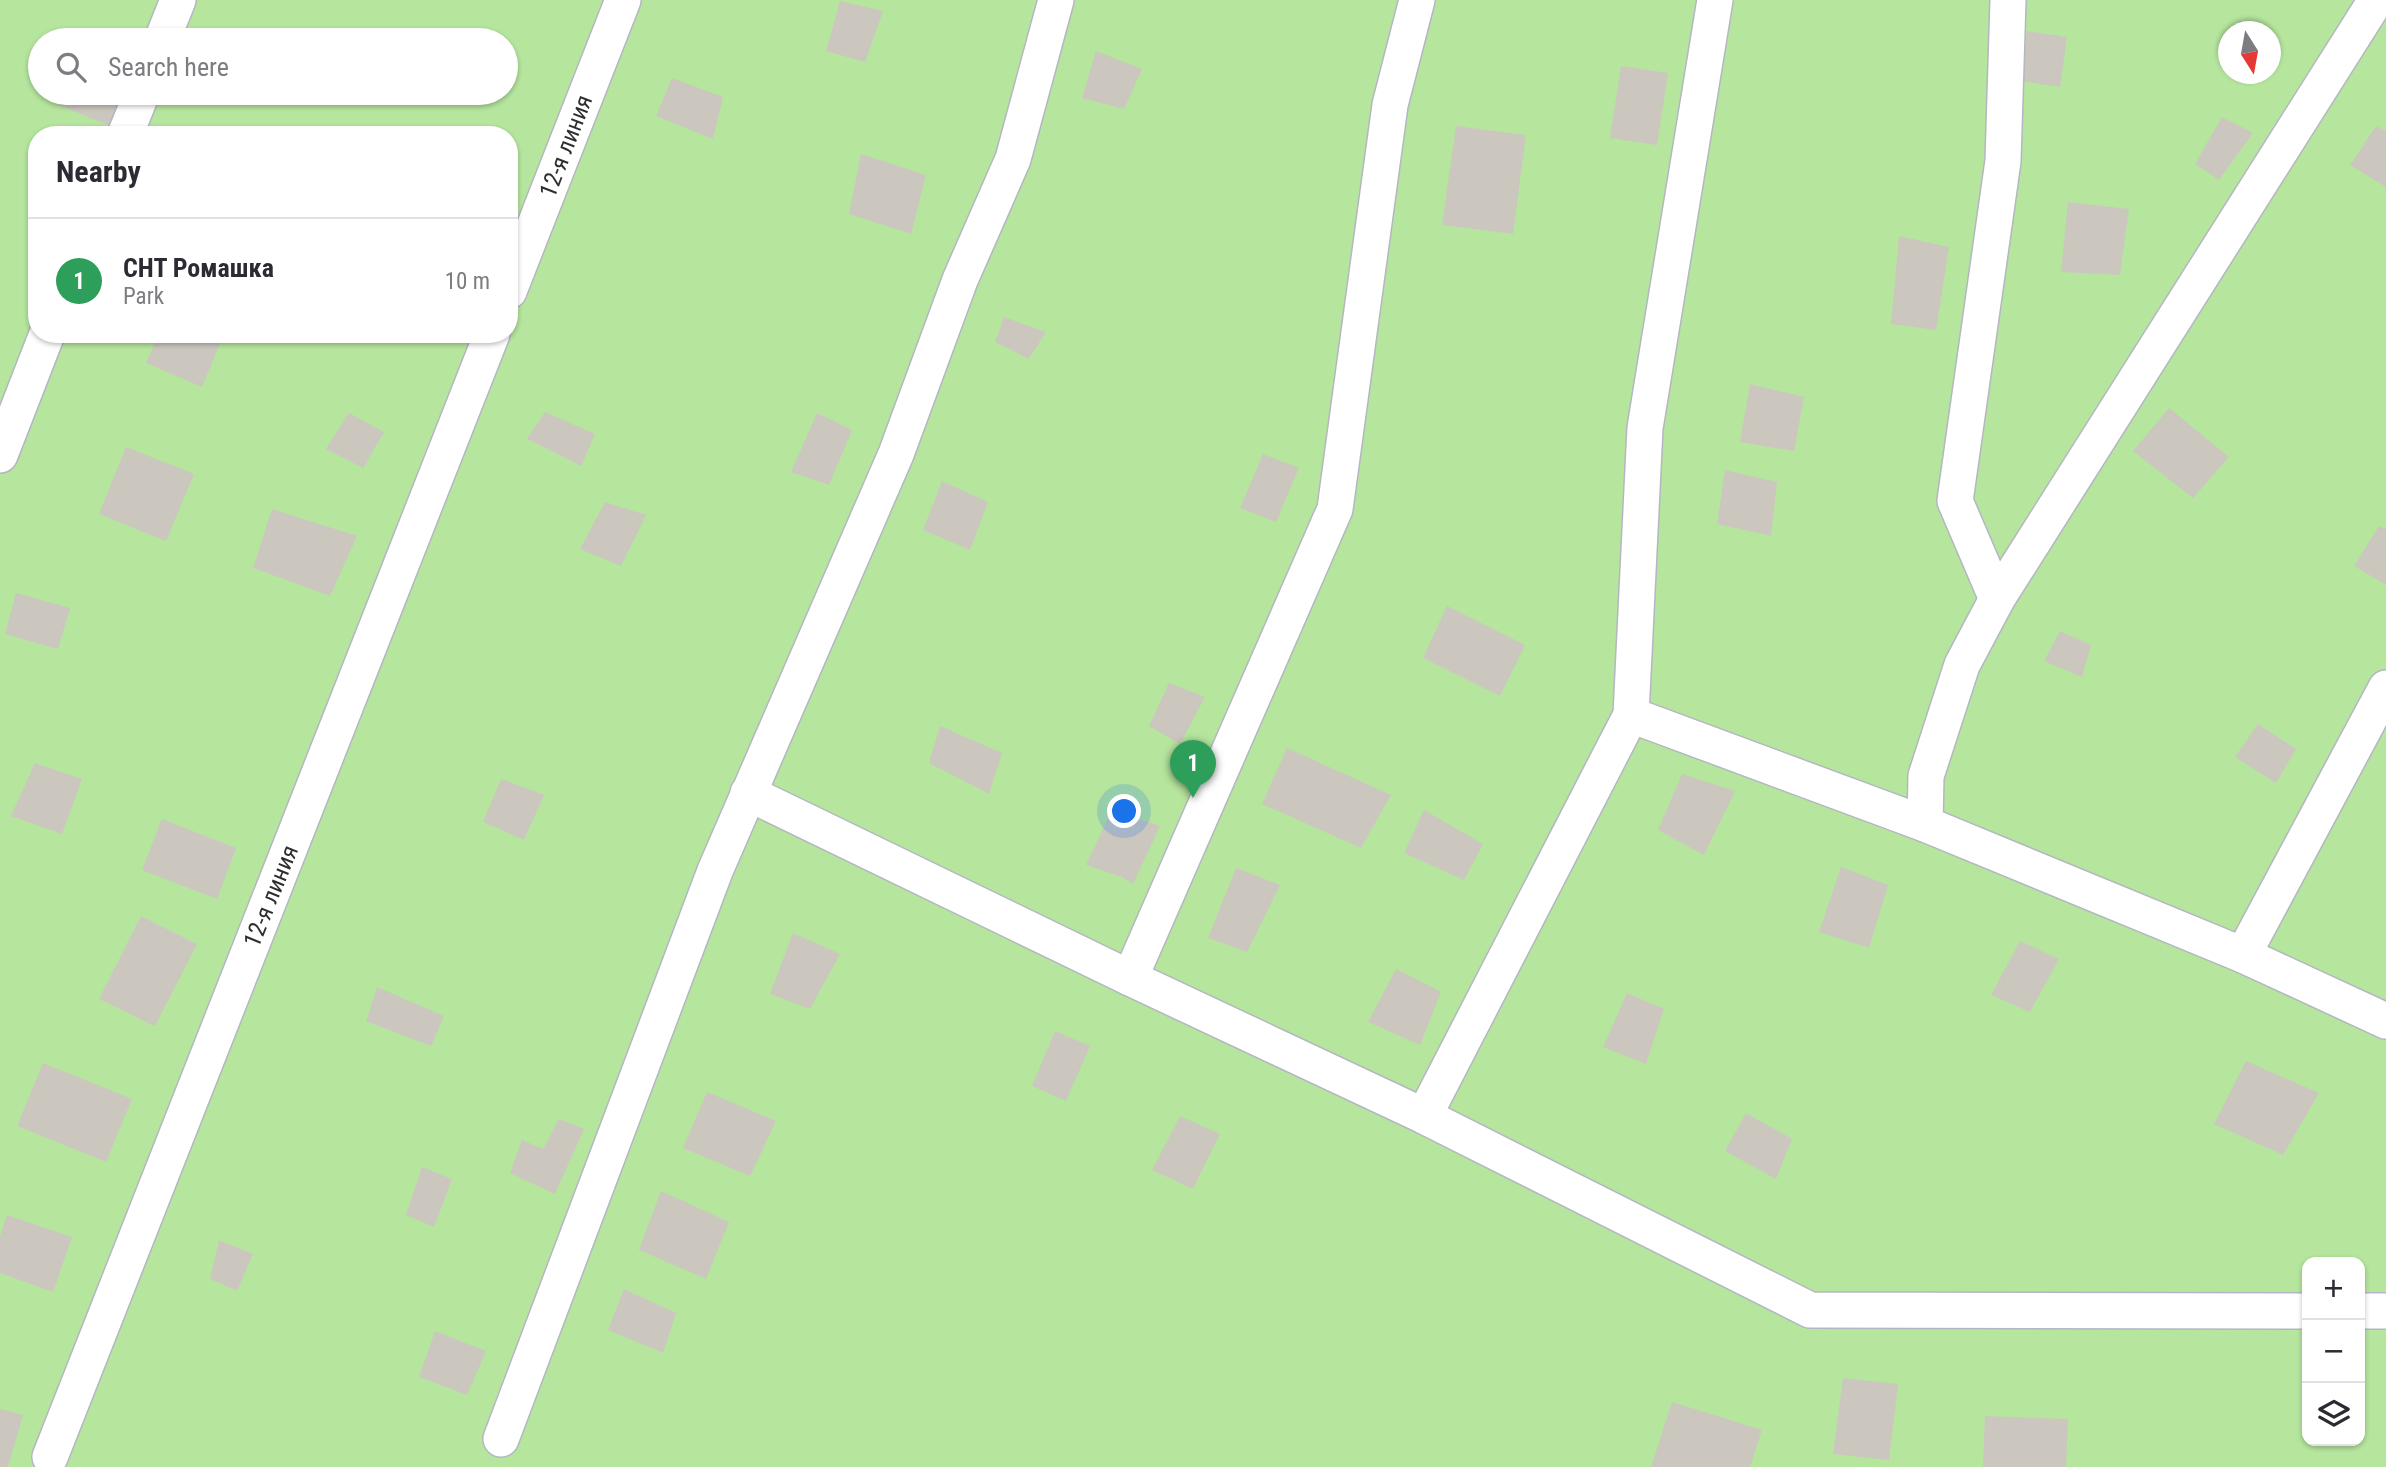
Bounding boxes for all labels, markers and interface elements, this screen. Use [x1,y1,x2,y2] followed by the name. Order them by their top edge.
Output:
[2218,21,2281,84] north arrow
[28,28,518,105] search box
[52,48,90,86] icon: search
[108,52,229,82] text: Search here
[534,91,598,201] street label: 12-я линия
[56,154,141,189] text: Nearby
[123,253,274,283] text: СНТ Ромашка
[73,268,85,295] text: 1
[445,268,490,295] text: 10 m
[123,283,164,310] text: Park
[1170,740,1216,798] pin: 1
[1107,794,1141,828] your location
[238,841,304,951] street label: 12-я линия
[2302,1257,2365,1446] map controls
[2302,1257,2365,1320] button: +
[2302,1320,2365,1383] button: −
[2302,1383,2365,1446] button: layers

